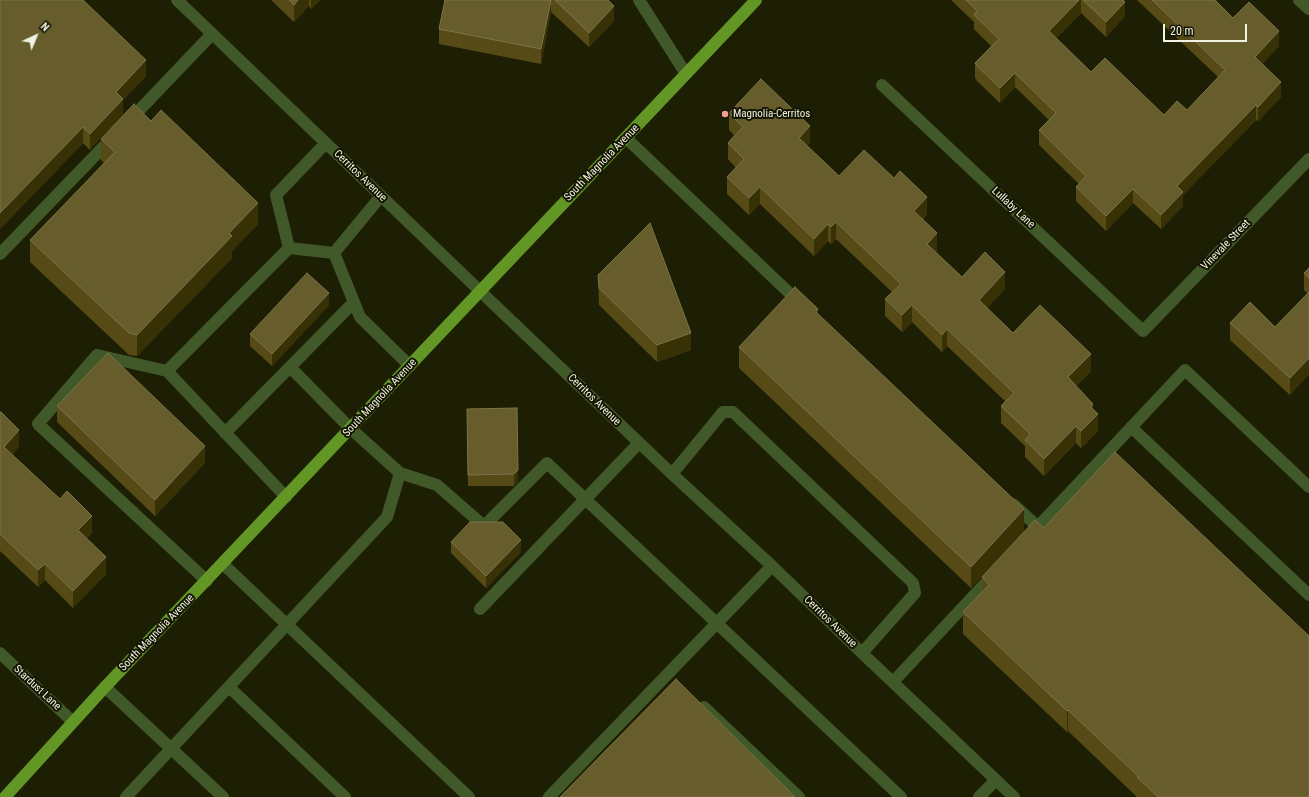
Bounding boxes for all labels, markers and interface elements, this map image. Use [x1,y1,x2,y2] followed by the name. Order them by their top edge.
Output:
[16,16,56,56] north arrow
[1165,16,1249,42] scale bar
[38,20,52,34] text: N
[1170,24,1194,38] text: 20 m
[733,107,810,121] place label: Magnolia-Cerritos
[720,109,730,119] marker: Magnolia-Cerritos
[562,122,642,204] street label: South Magnolia Avenue
[331,147,389,205] street label: Cerritos Avenue
[989,185,1037,231] street label: Lullaby Lane
[1199,217,1253,273] street label: Vinevale Street
[340,356,420,440] street label: South Magnolia Avenue
[565,371,623,429] street label: Cerritos Avenue
[117,592,197,674] street label: South Magnolia Avenue
[801,593,859,651] street label: Cerritos Avenue
[11,663,63,713] street label: Stardust Lane

